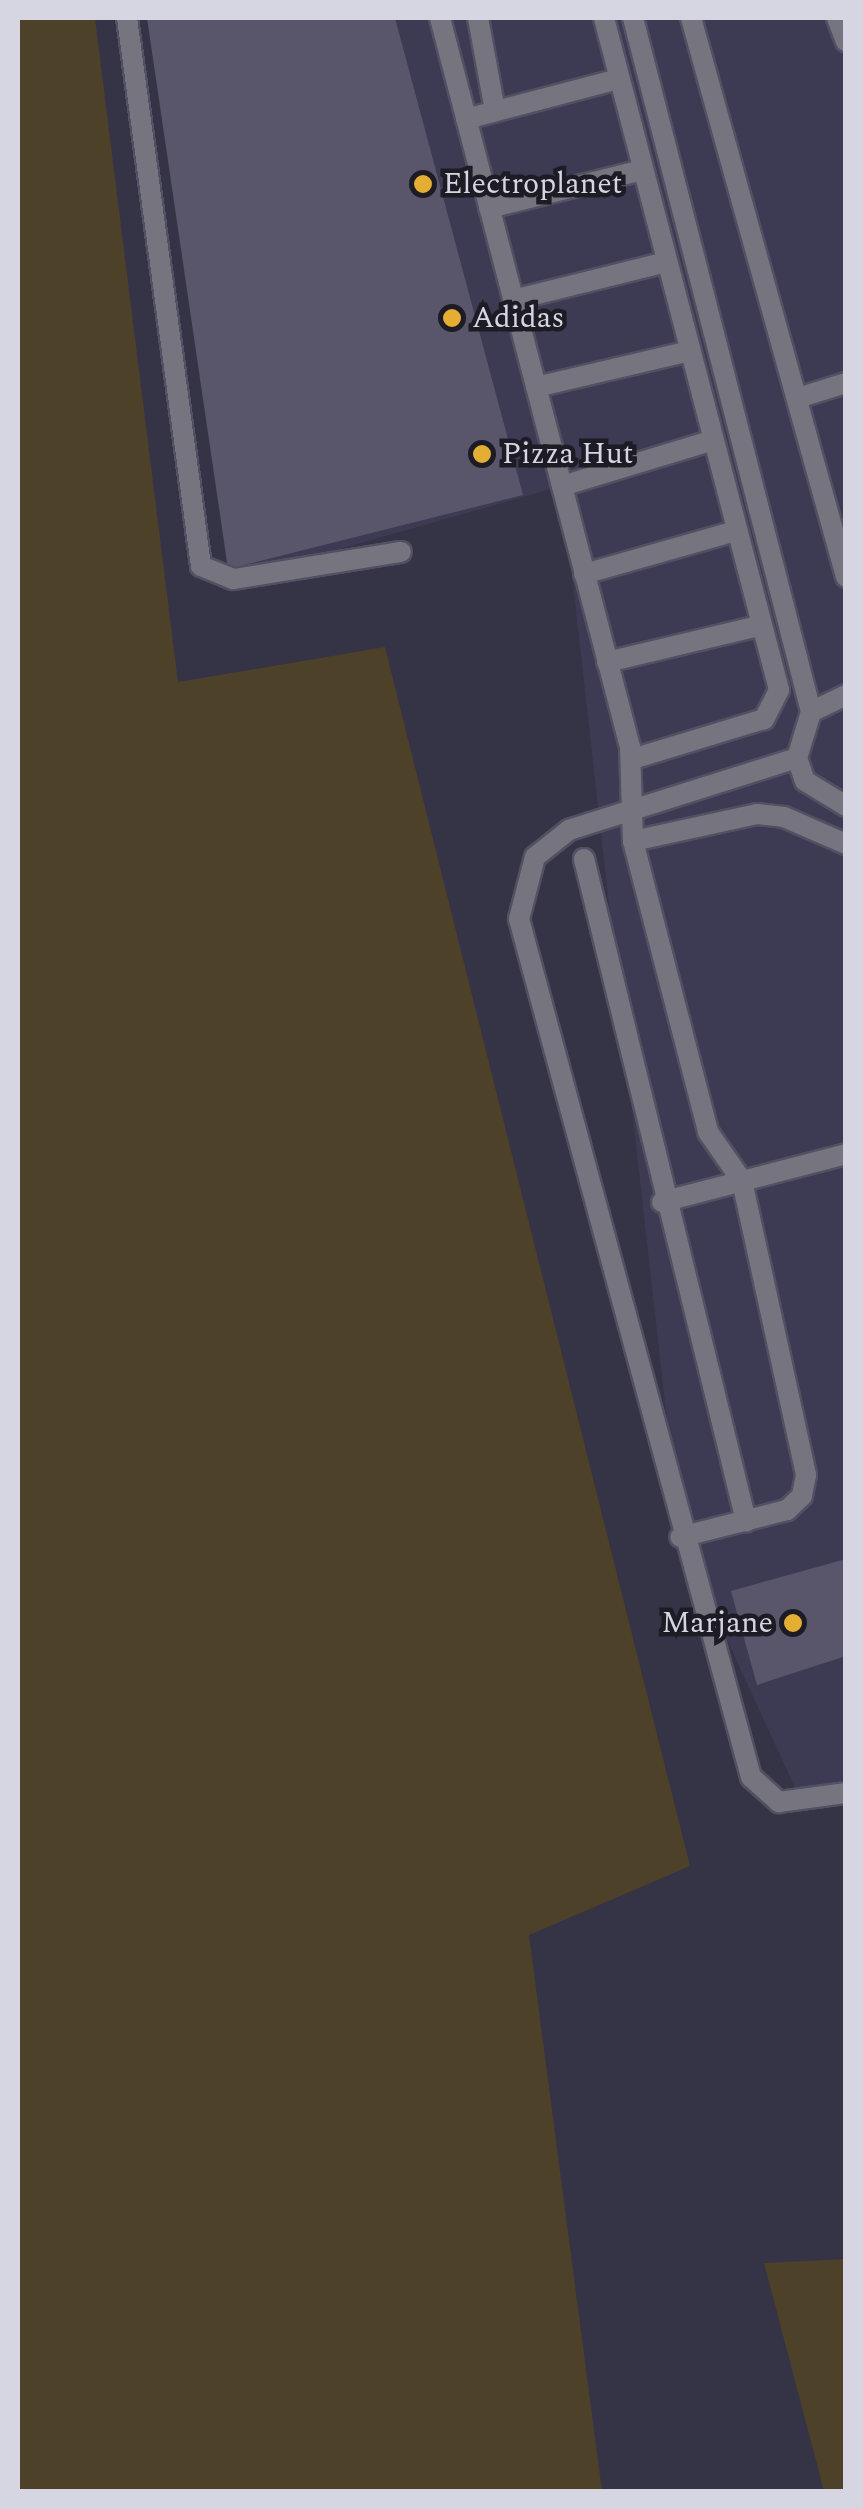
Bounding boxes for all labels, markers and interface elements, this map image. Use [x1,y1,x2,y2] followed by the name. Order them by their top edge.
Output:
[443,166,622,202] place label: Electroplanet
[412,173,434,195] marker: Electroplanet
[472,300,564,336] place label: Adidas
[441,307,463,329] marker: Adidas
[502,436,633,472] place label: Pizza Hut
[471,443,493,465] marker: Pizza Hut
[662,1605,773,1641] place label: Marjane
[782,1612,804,1634] marker: Marjane

